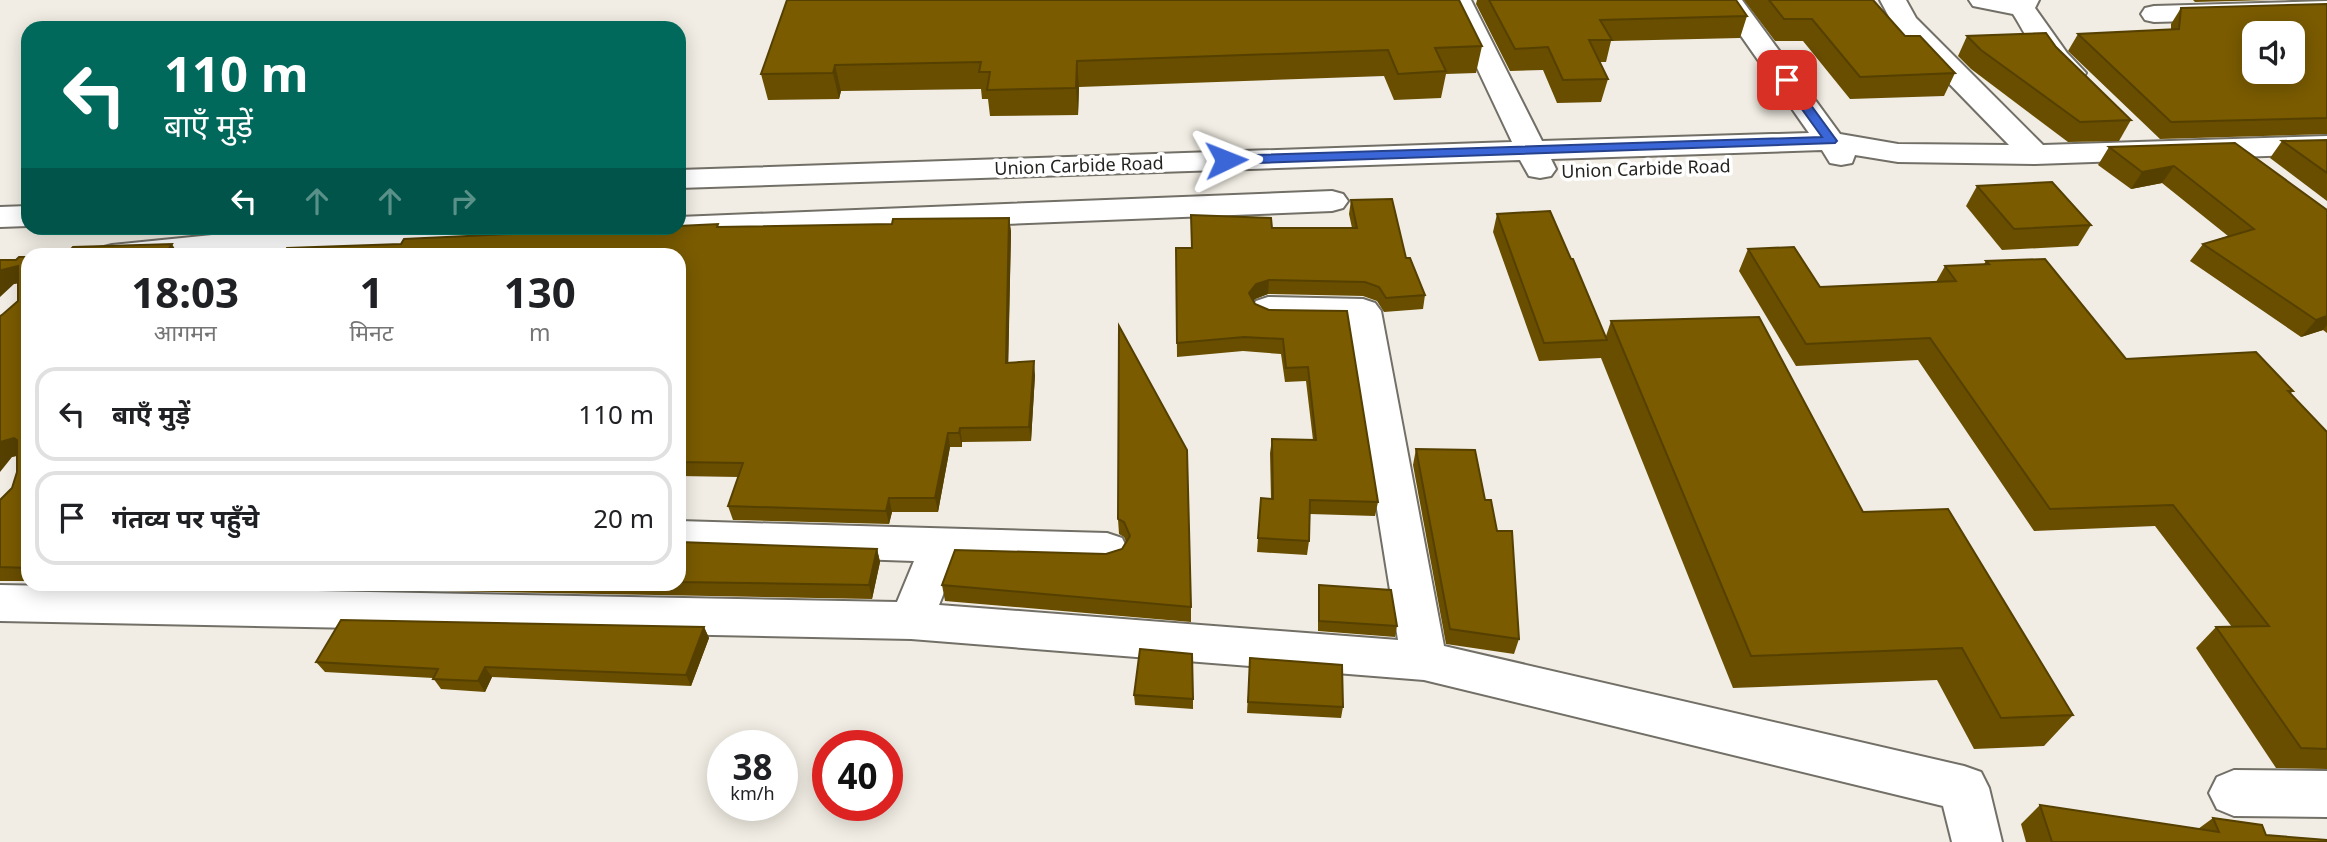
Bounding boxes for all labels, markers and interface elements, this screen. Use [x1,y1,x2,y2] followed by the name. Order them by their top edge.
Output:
[2242,21,2305,84] map controls
[2242,21,2305,84] button: sound
[164,40,309,106] text: 110 m
[49,49,140,140] icon: left
[1757,50,1817,110] pin
[1768,61,1806,99] icon: arrive
[164,103,253,146] text: बाएँ मुड़ें
[1189,123,1263,197] position arrow
[994,150,1164,180] street label: Union Carbide Road
[1561,153,1731,183] street label: Union Carbide Road
[225,182,263,220] icon: left
[298,182,336,220] icon: ahead
[371,182,409,220] icon: ahead
[444,182,482,220] icon: right
[131,263,239,320] text: 18:03
[359,263,383,320] text: 1
[504,263,576,320] text: 130
[154,316,217,348] text: आगमन
[349,316,393,348] text: मिनट
[529,316,550,348] text: m
[53,395,91,433] icon: left
[112,396,190,432] text: बाएँ मुड़ें
[578,396,654,432] text: 110 m
[53,499,91,537] icon: arrive
[112,500,259,536] text: गंतव्य पर पहुँचे
[593,500,654,536] text: 20 m
[812,730,903,821] speed limit sign: 40
[732,743,773,790] text: 38
[730,781,775,805] text: km/h

